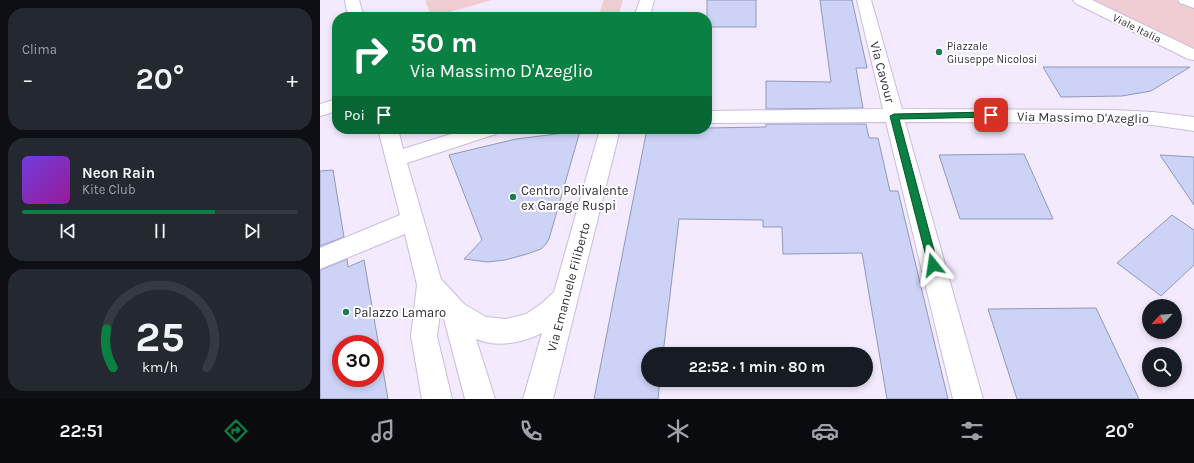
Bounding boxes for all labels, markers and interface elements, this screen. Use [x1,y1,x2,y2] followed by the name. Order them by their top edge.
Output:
[1110,11,1163,46] street label: Viale Italia
[410,26,478,59] text: 50 m
[344,28,396,80] icon: right
[867,40,898,105] street label: Via Cavour
[947,40,1037,66] place label: Piazzale Giuseppe Nicolosi
[22,42,57,57] text: Clima
[934,47,944,57] marker: Piazzale Giuseppe Nicolosi
[410,60,593,82] text: Via Massimo D'Azeglio
[136,61,184,97] text: 20°
[22,67,34,93] text: −
[286,67,298,93] text: +
[974,98,1008,132] pin
[373,104,395,126] icon: arrive
[980,104,1002,126] icon: arrive
[344,106,365,124] text: Poi
[1017,109,1149,126] street label: Via Massimo D'Azeglio
[82,164,155,182] text: Neon Rain
[82,182,136,197] text: Kite Club
[521,183,629,213] place label: Centro Polivalente ex Garage Ruspi
[508,192,518,202] marker: Centro Polivalente ex Garage Ruspi
[57,220,79,242] icon: previous
[149,220,171,242] icon: pause
[241,220,263,242] icon: next
[544,221,593,353] street label: Via Emanuele Filiberto
[912,244,954,286] position arrow
[1142,299,1182,339] north arrow
[1142,299,1182,387] map controls
[354,305,446,320] place label: Palazzo Lamaro
[341,307,351,317] marker: Palazzo Lamaro
[135,313,185,361] text: 25
[332,335,384,387] speed limit sign: 30
[1142,347,1182,387] button: search
[142,358,178,375] text: km/h
[689,358,825,376] text: 22:52 · 1 min · 80 m
[222,417,250,445] icon: directions
[369,417,397,445] icon: music
[517,417,545,445] icon: phone
[664,417,692,445] icon: climate
[811,417,839,445] icon: car
[958,417,986,445] icon: filters
[60,420,103,442] text: 22:51
[1105,420,1134,442] text: 20°

